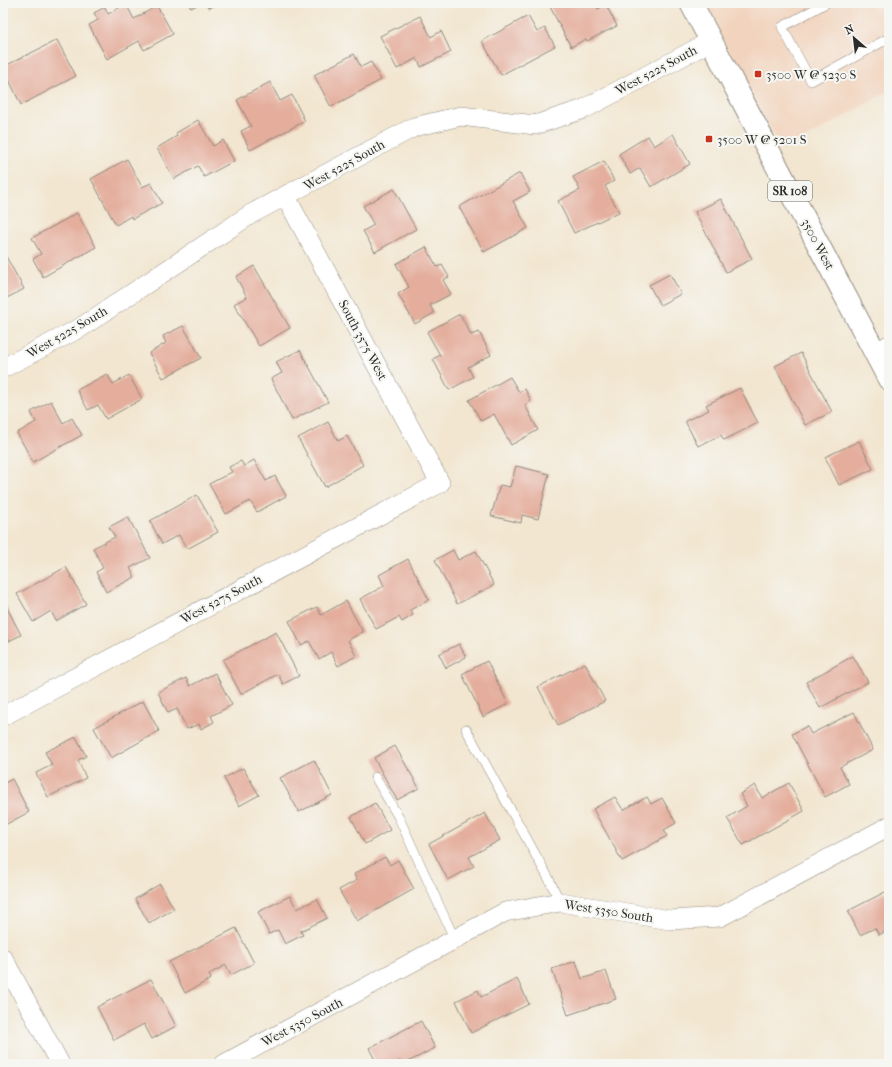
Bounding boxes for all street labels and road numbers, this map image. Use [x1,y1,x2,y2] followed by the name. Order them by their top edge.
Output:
[612,42,700,98] street label: West 5225 South
[300,136,388,194] street label: West 5225 South
[768,181,812,201] road number: SR 108
[798,216,838,272] street label: 3500 West
[336,297,391,383] street label: South 3575 West
[23,303,110,362] street label: West 5225 South
[177,571,265,627] street label: West 5275 South
[563,896,655,926] street label: West 5350 South
[258,994,346,1050] street label: West 5350 South

